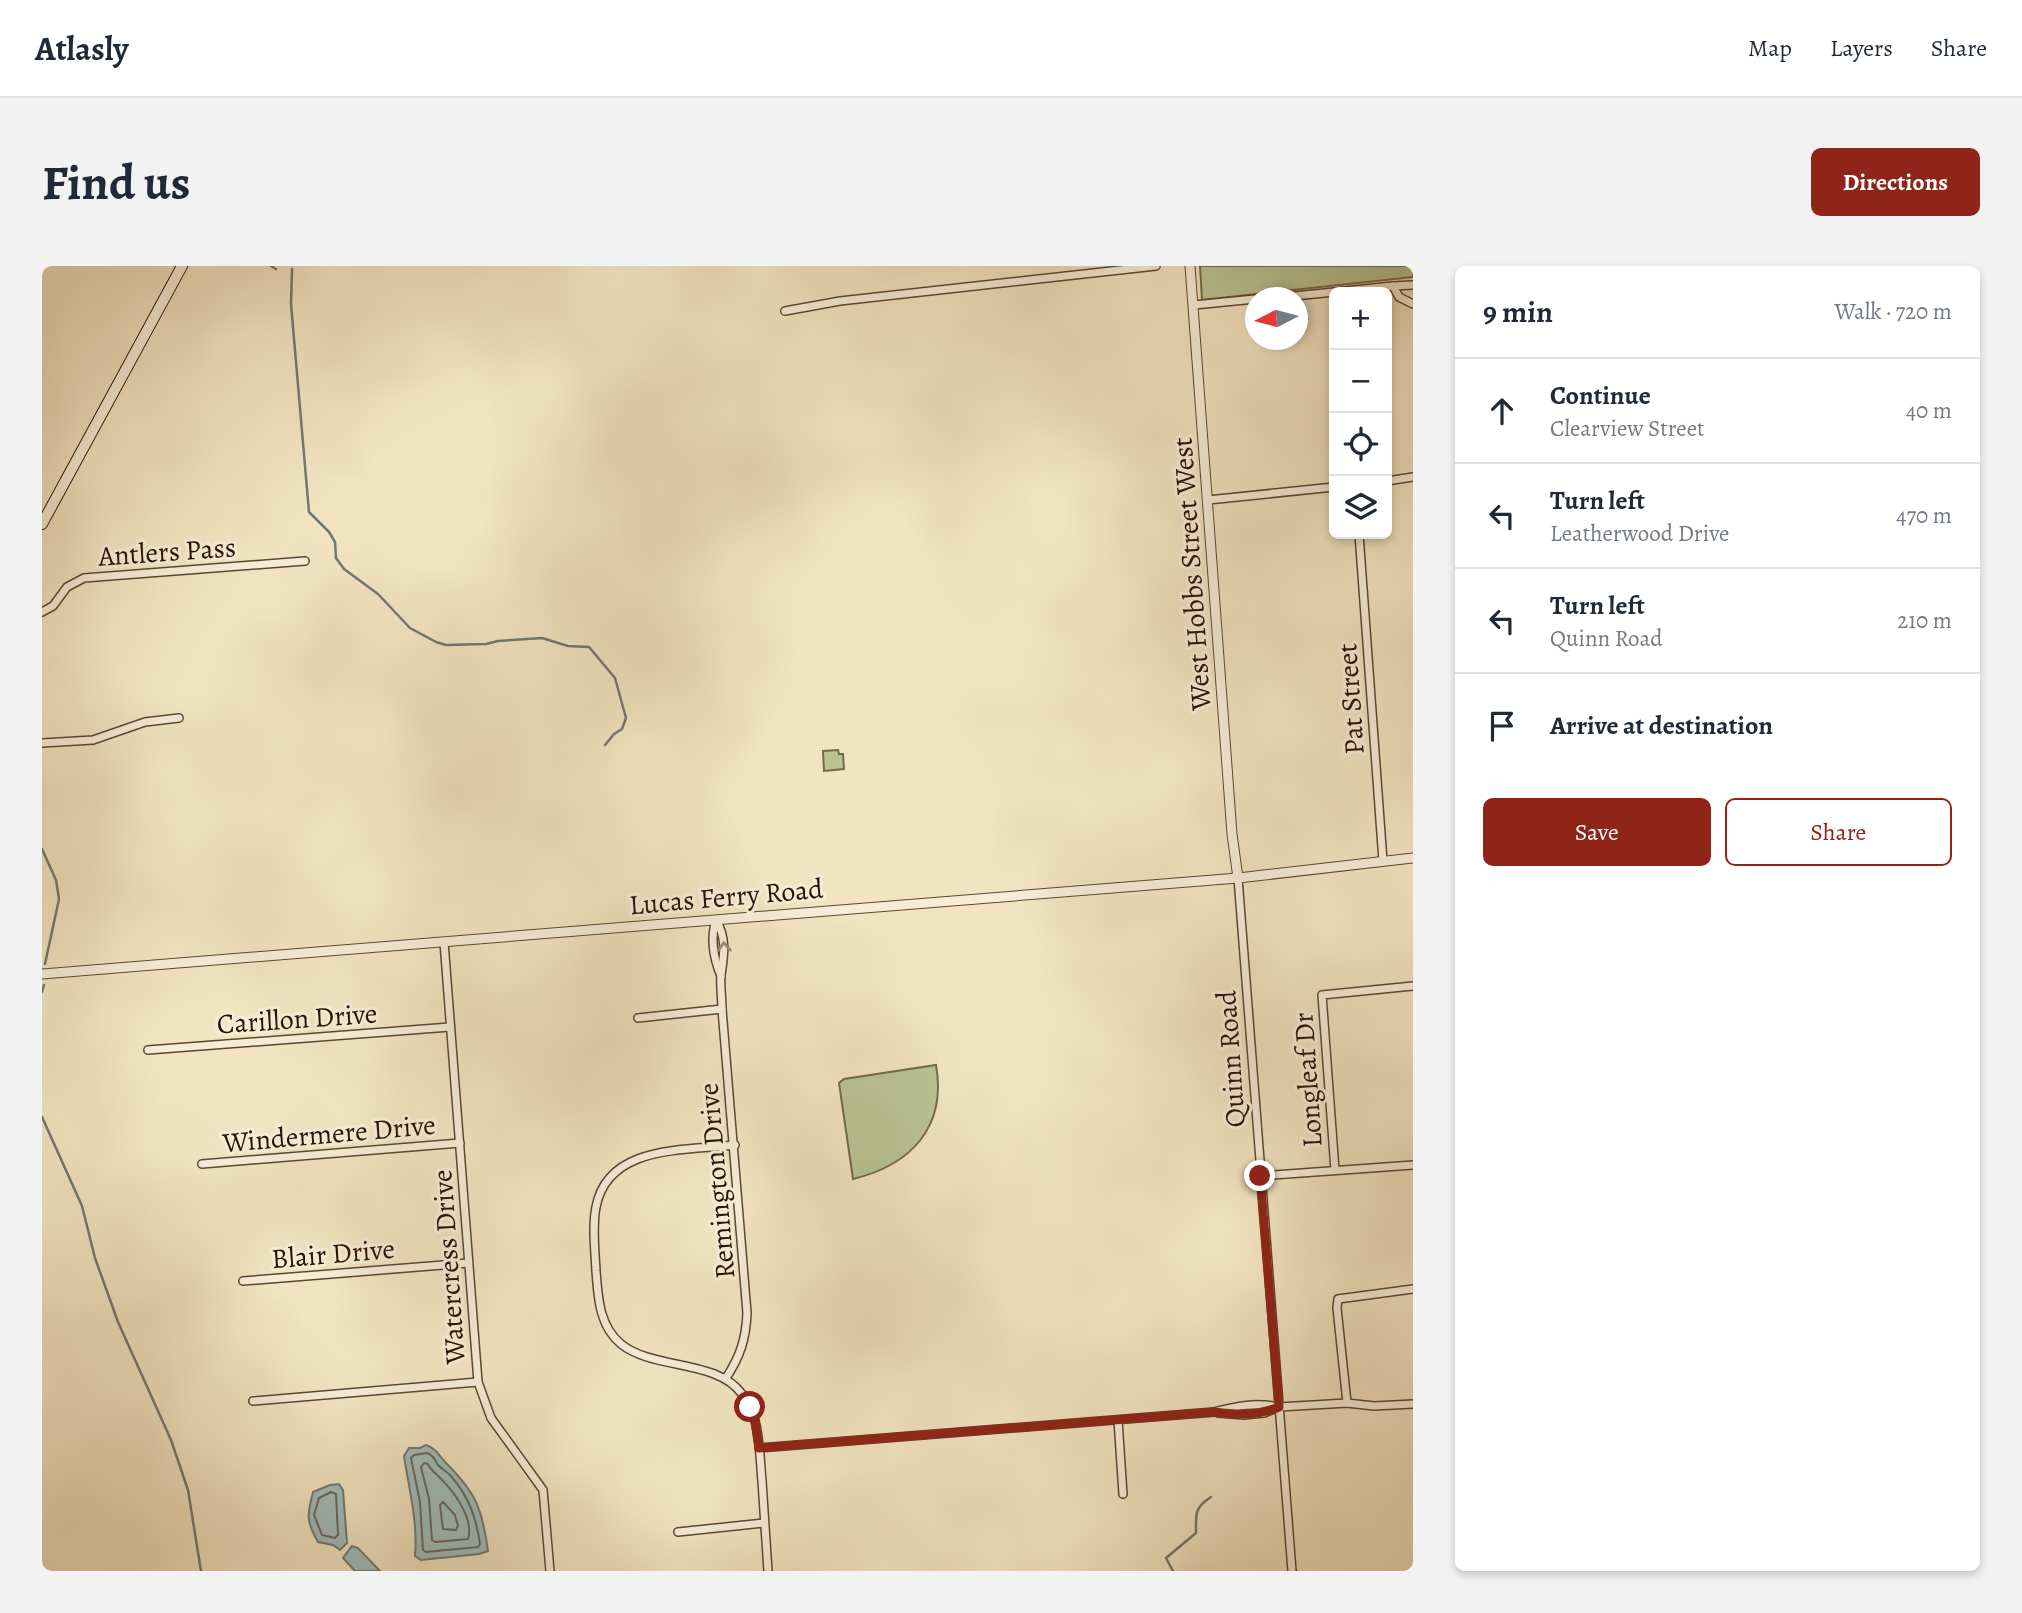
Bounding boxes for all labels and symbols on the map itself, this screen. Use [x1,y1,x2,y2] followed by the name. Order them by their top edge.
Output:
[1245,287,1308,350] north arrow
[1163,436,1221,713] street label: West Hobbs Street West
[96,528,237,576] street label: Antlers Pass
[1328,642,1374,756] street label: Pat Street
[627,870,826,924] street label: Lucas Ferry Road
[717,942,732,953] one-way arrow
[1207,988,1255,1129] street label: Quinn Road
[216,994,378,1044] street label: Carillon Drive
[1284,1011,1332,1149] street label: Longleaf Dr
[690,1081,744,1280] street label: Remington Drive
[220,1106,437,1162] street label: Windermere Drive
[1244,1160,1275,1191] route end
[423,1168,475,1366] street label: Watercress Drive
[270,1230,396,1278] street label: Blair Drive
[734,1391,765,1422] route start

